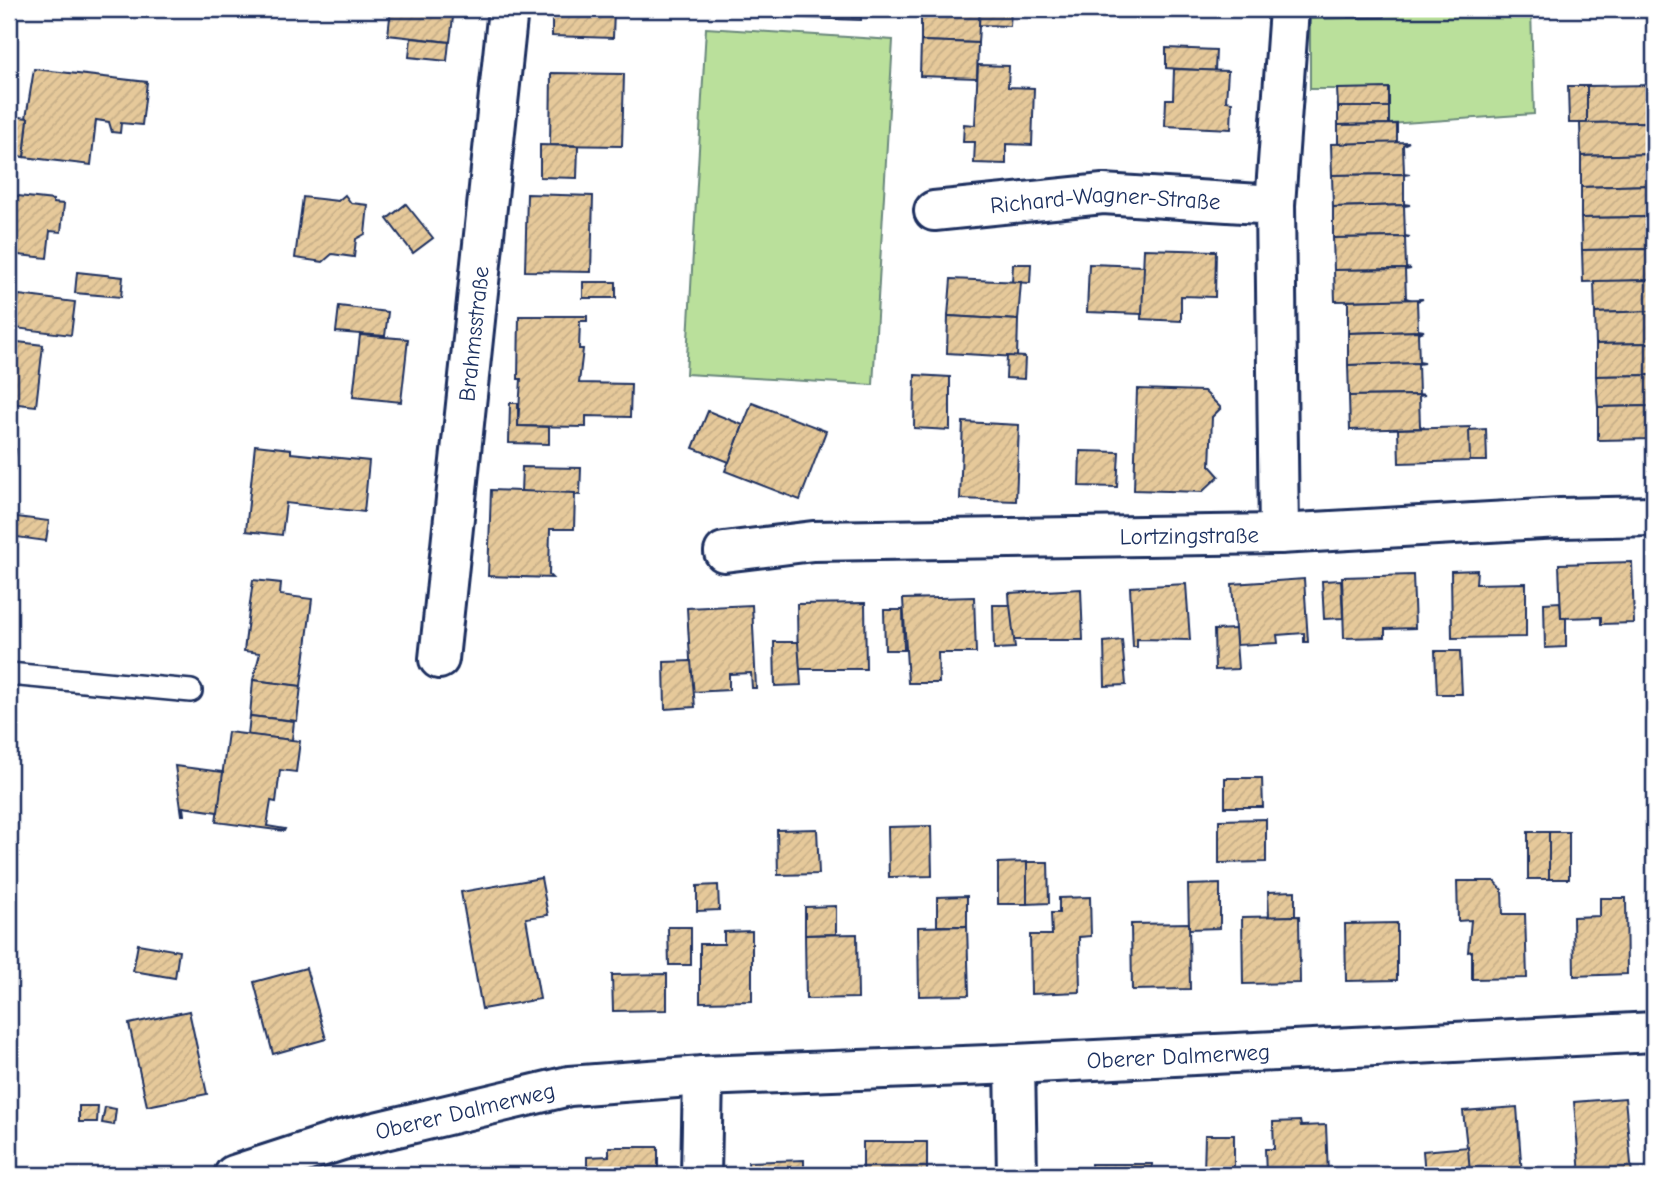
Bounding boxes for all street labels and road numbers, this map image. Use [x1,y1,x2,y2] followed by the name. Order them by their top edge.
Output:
[989,181,1221,219] street label: Richard-Wagner-Straße
[453,265,494,403] street label: Brahmsstraße
[1119,521,1259,550] street label: Lortzingstraße
[1086,1038,1271,1074] street label: Oberer Dalmerweg
[372,1076,558,1145] street label: Oberer Dalmerweg

